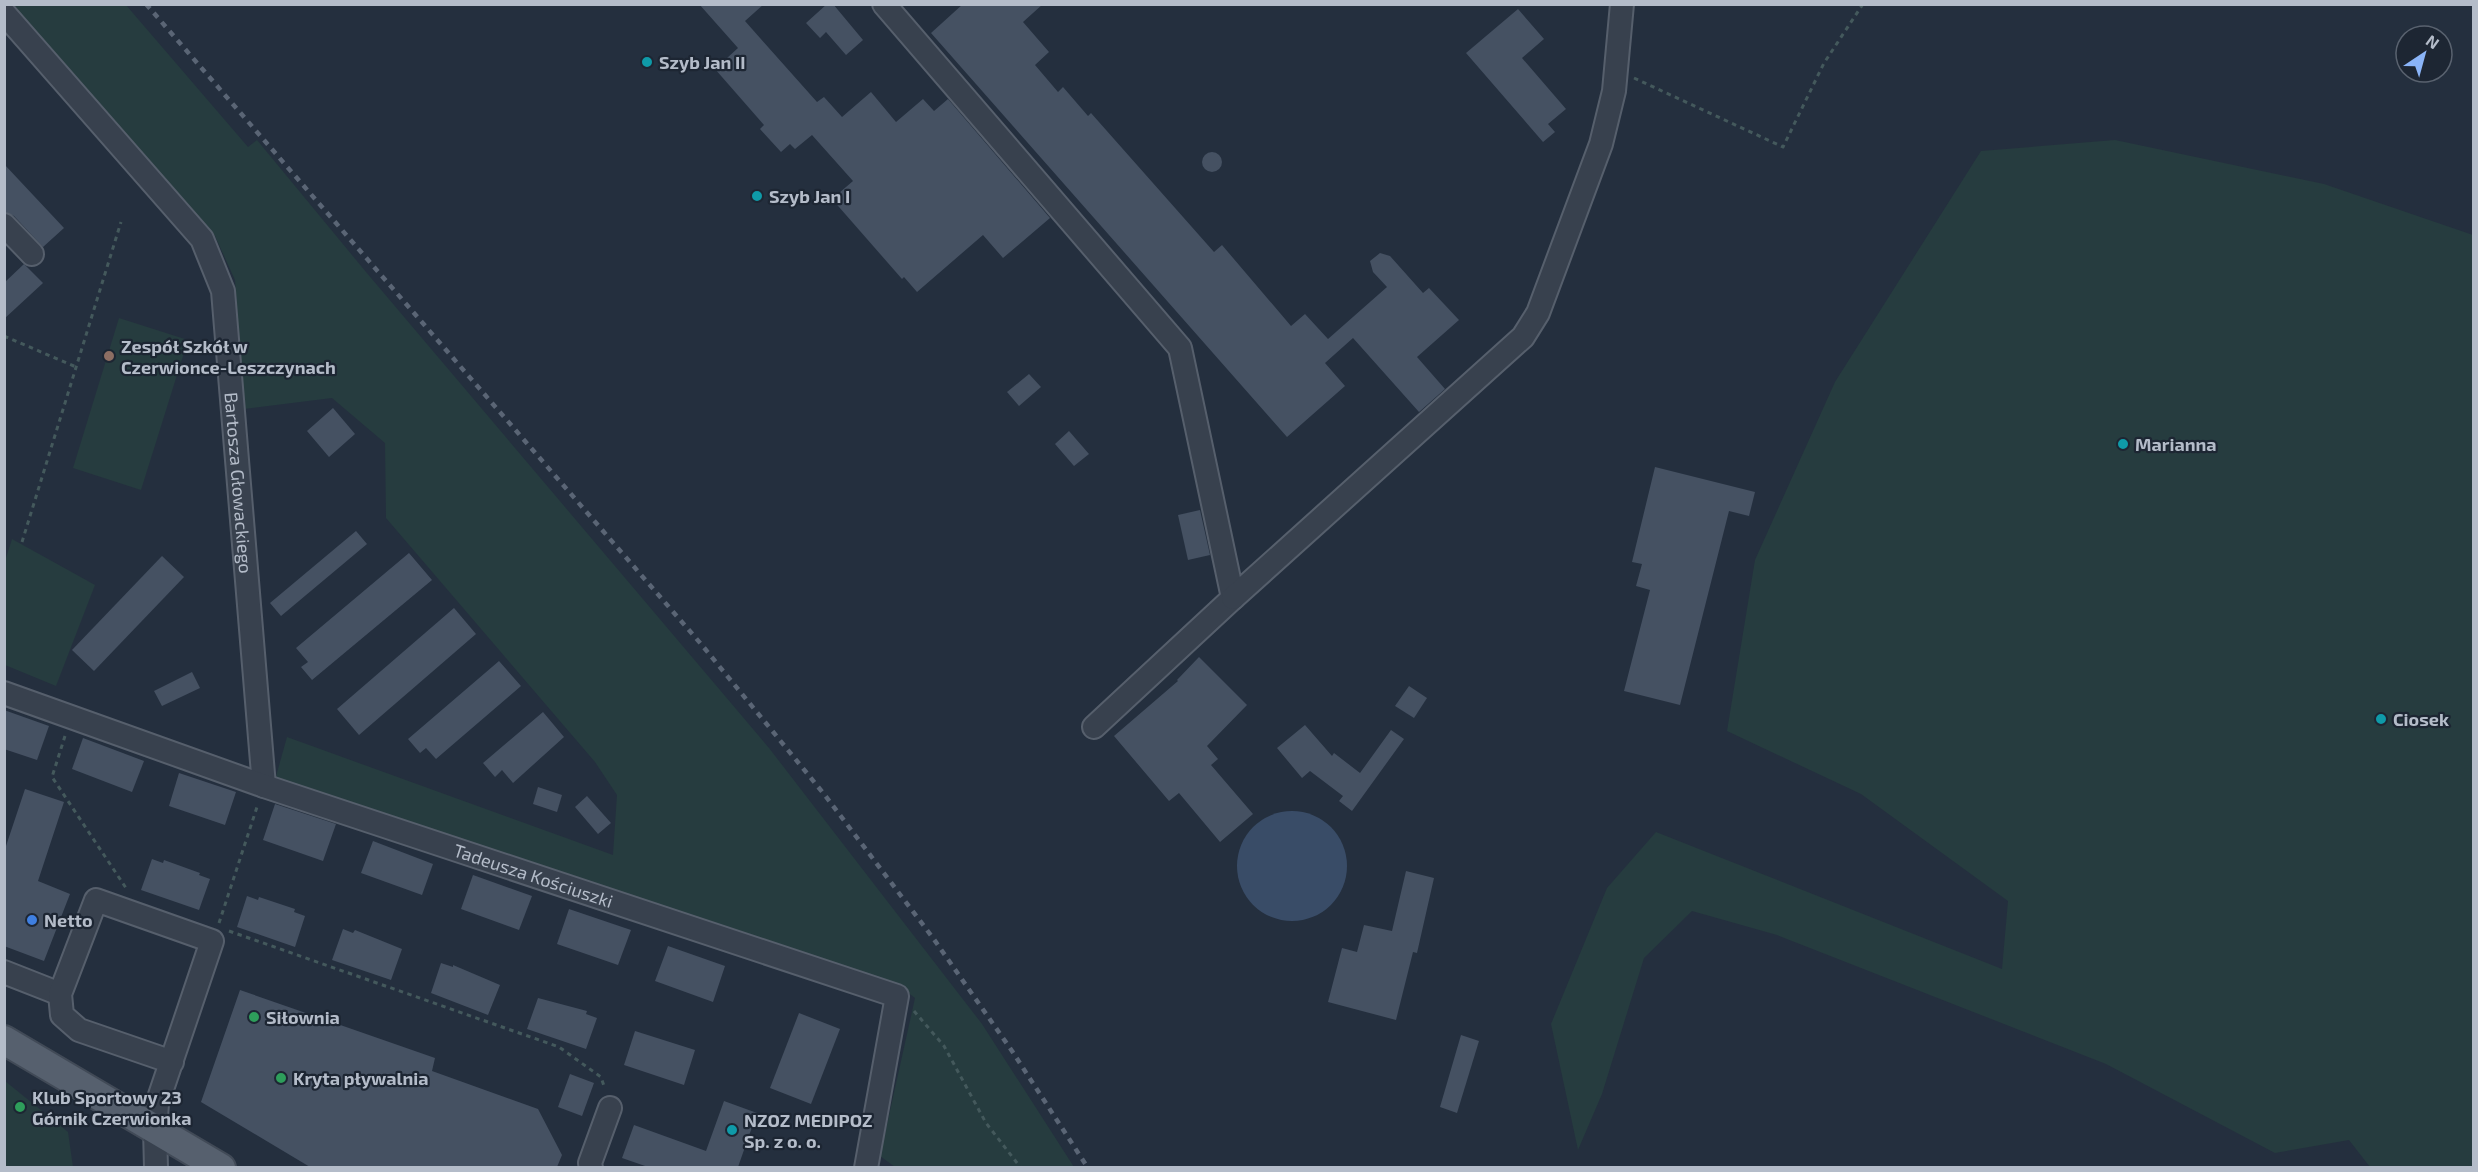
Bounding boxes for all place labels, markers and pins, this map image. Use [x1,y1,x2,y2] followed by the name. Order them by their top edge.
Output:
[659,51,746,73] place label: Szyb Jan II
[640,55,654,69] marker: Szyb Jan II
[769,185,850,207] place label: Szyb Jan I
[750,189,764,203] marker: Szyb Jan I
[121,335,336,378] place label: Zespół Szkół w Czerwionce-Leszczynach
[102,349,116,363] marker: Zespół Szkół w Czerwionce-Leszczynach
[2135,433,2217,455] place label: Marianna
[2116,437,2130,451] marker: Marianna
[2393,708,2449,730] place label: Ciosek
[2374,712,2388,726] marker: Ciosek
[44,909,93,931] place label: Netto
[25,913,39,927] marker: Netto
[266,1006,340,1028] place label: Siłownia
[247,1010,261,1024] marker: Siłownia
[293,1067,429,1089] place label: Kryta pływalnia
[274,1071,288,1085] marker: Kryta pływalnia
[32,1086,192,1129] place label: Klub Sportowy 23 Górnik Czerwionka
[13,1100,27,1114] marker: Klub Sportowy 23 Górnik Czerwionka
[744,1109,873,1152] place label: NZOZ MEDIPOZ Sp. z o. o.
[725,1123,739,1137] marker: NZOZ MEDIPOZ Sp. z o. o.

